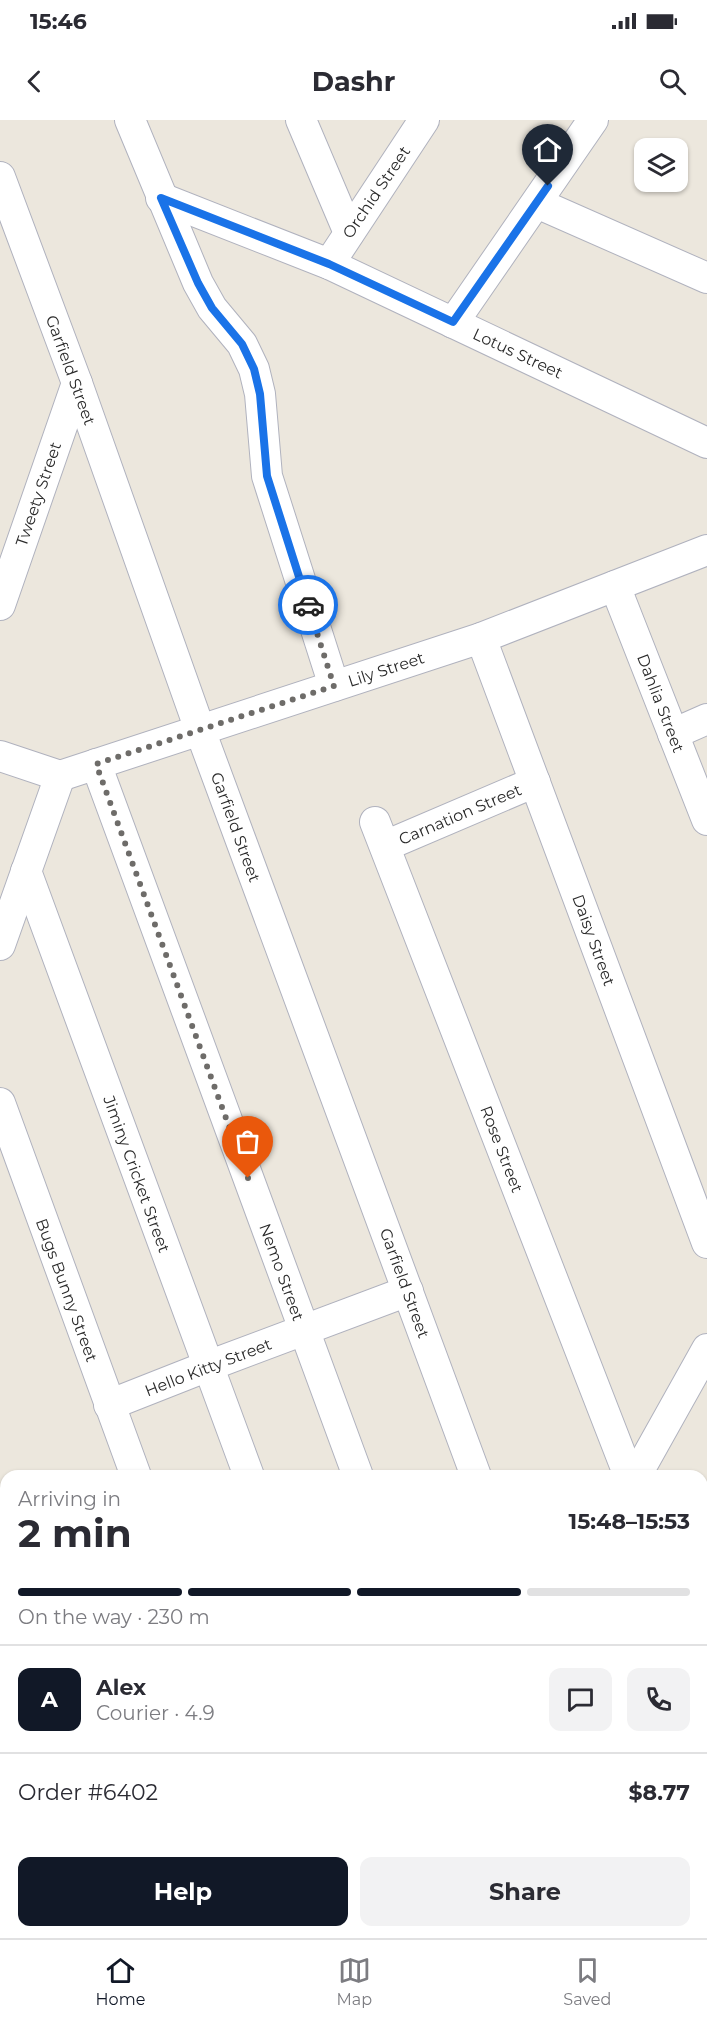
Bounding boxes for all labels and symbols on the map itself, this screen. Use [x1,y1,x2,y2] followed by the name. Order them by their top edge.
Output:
[522,124,573,186] pin
[339,142,415,242] street label: Orchid Street
[42,313,99,428] street label: Garfield Street
[470,324,566,383] street label: Lotus Street
[12,439,65,549] street label: Tweety Street
[278,575,338,635] courier
[346,648,427,691] street label: Lily Street
[633,651,688,756] street label: Dahlia Street
[207,770,264,885] street label: Garfield Street
[396,780,525,849] street label: Carnation Street
[568,892,619,989] street label: Daisy Street
[99,1092,174,1256] street label: Jiminy Cricket Street
[476,1103,527,1196] street label: Rose Street
[222,1116,273,1178] pin
[32,1216,101,1365] street label: Bugs Bunny Street
[255,1221,308,1324] street label: Nemo Street
[376,1226,433,1341] street label: Garfield Street
[142,1334,275,1400] street label: Hello Kitty Street

